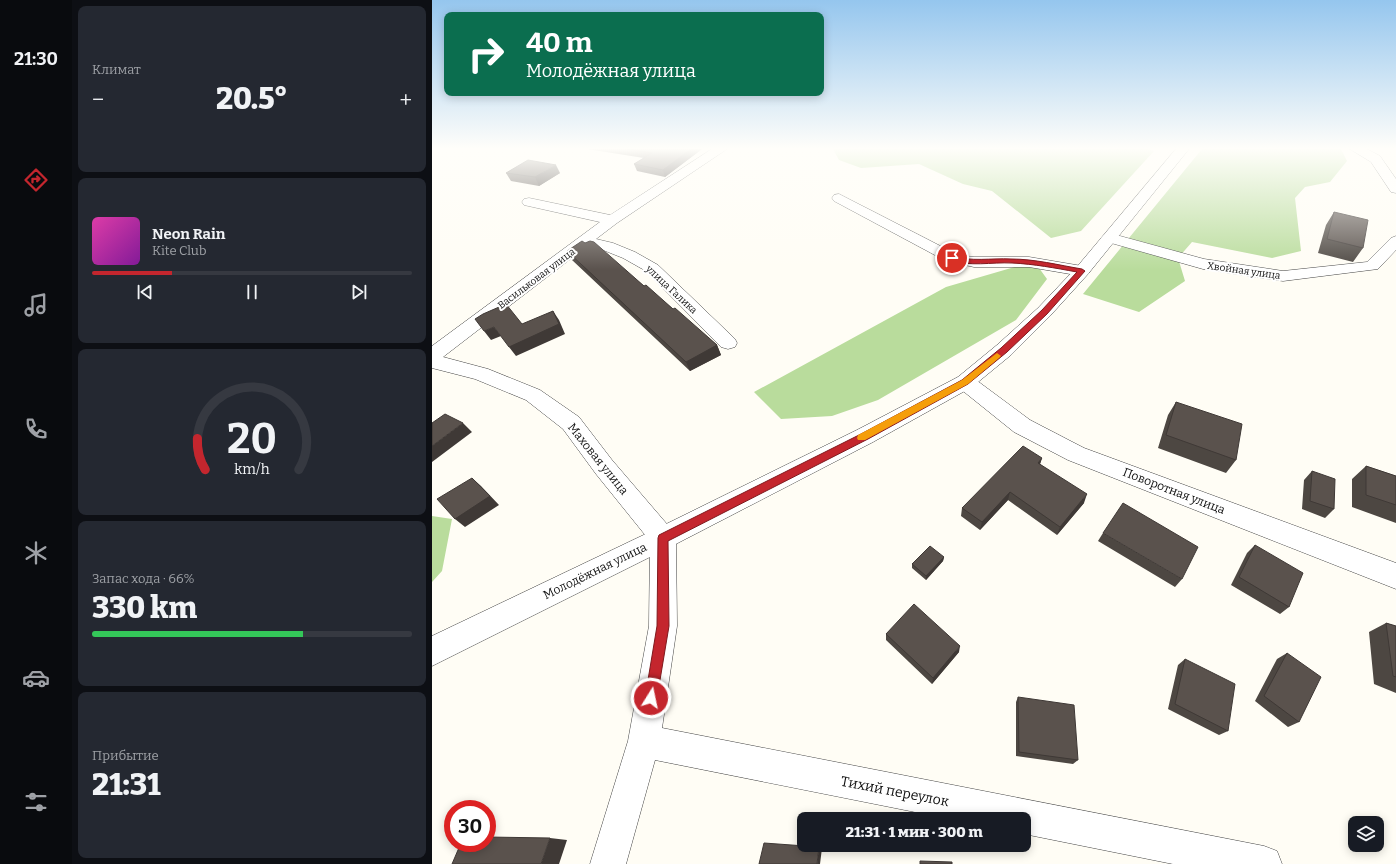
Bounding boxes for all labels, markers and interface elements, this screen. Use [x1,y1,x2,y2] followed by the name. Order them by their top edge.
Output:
[526,26,593,59] text: 40 m
[460,28,512,80] icon: right
[14,48,58,70] text: 21:30
[526,60,696,82] text: Молодёжная улица
[92,62,141,77] text: Климат
[216,81,288,117] text: 20.5°
[92,86,104,113] text: −
[399,86,412,113] text: +
[22,166,50,194] icon: directions
[152,225,225,243] text: Neon Rain
[935,241,969,275] pin
[152,243,206,258] text: Kite Club
[496,246,578,312] street label: Васильковая улица
[941,247,963,269] icon: arrive
[1206,260,1282,282] street label: Хвойная улица
[642,262,700,317] street label: улица Галика
[134,281,156,303] icon: previous
[241,281,263,303] icon: pause
[348,281,370,303] icon: next
[22,291,50,319] icon: music
[227,414,277,464] text: 20
[22,415,50,443] icon: phone
[565,420,631,498] street label: Маховая улица
[234,461,270,478] text: km/h
[1121,465,1228,517] street label: Поворотная улица
[22,539,50,567] icon: climate
[541,540,649,602] street label: Молодёжная улица
[92,571,195,586] text: Запас хода · 66%
[92,590,197,626] text: 330 km
[22,664,50,692] icon: car
[630,677,672,719] position arrow
[92,748,159,763] text: Прибытие
[92,767,160,803] text: 21:31
[839,773,951,810] street label: Тихий переулок
[22,788,50,816] icon: filters
[444,800,496,852] speed limit sign: 30
[1348,816,1384,852] map controls
[1348,816,1384,852] button: layers
[846,823,982,841] text: 21:31 · 1 мин · 300 m

